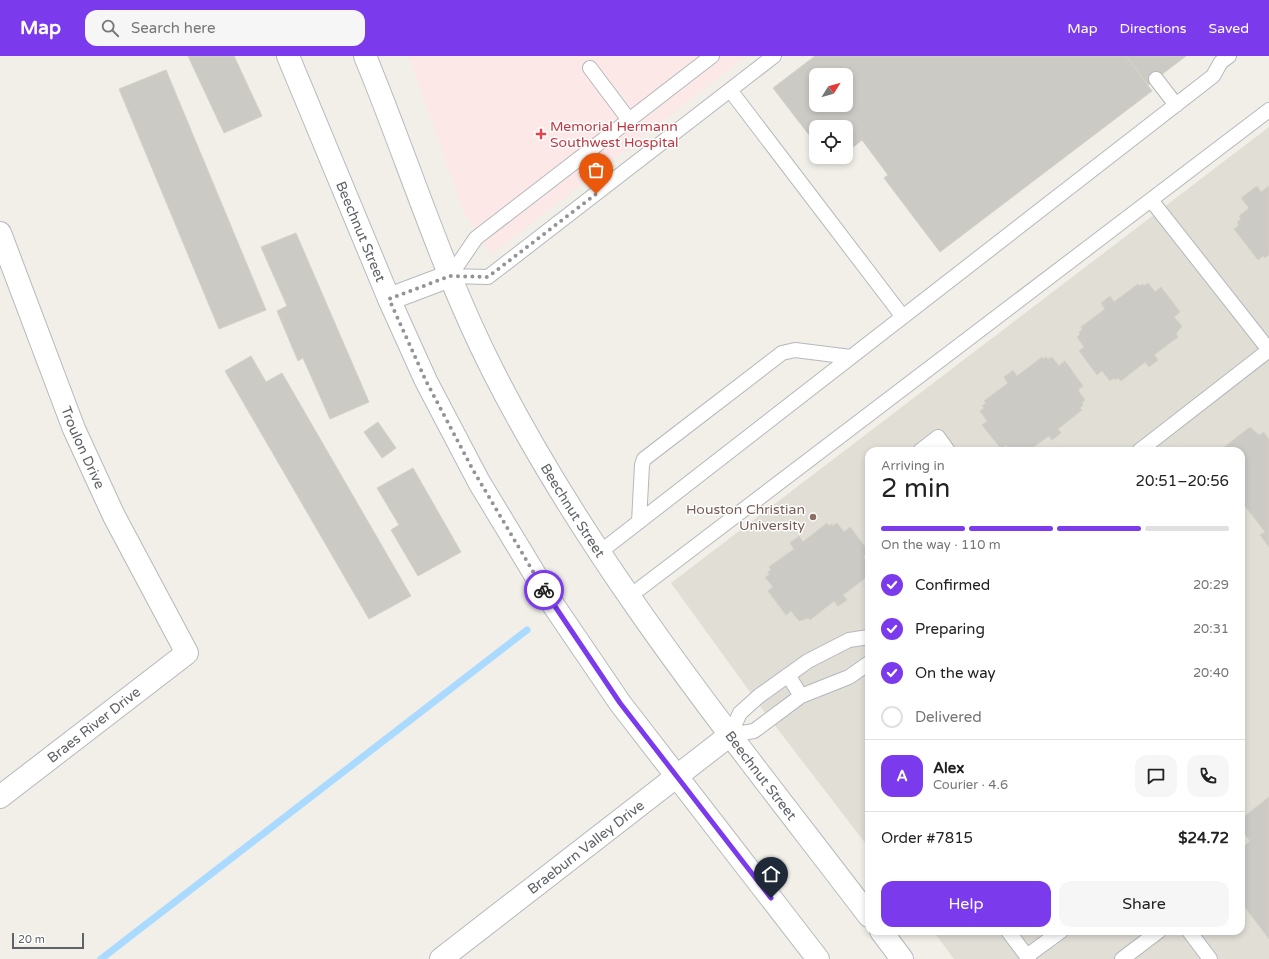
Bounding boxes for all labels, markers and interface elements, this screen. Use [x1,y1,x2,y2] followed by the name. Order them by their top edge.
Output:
[85,10,365,46] search box
[20,17,61,39] text: Map
[99,17,121,39] icon: search
[131,19,215,37] text: Search here
[1067,20,1098,37] text: Map
[1120,20,1187,37] text: Directions
[1209,20,1249,37] text: Saved
[809,68,853,112] north arrow
[809,68,853,164] map controls
[550,118,679,151] place label: Memorial Hermann Southwest Hospital
[809,120,853,164] button: locate
[535,128,547,140] marker: Memorial Hermann Southwest Hospital
[579,153,613,194] pin
[585,159,607,181] icon: bag
[332,179,390,285] street label: Beechnut Street
[58,404,109,491] street label: Troulon Drive
[881,458,945,474] text: Arriving in
[537,460,609,561] street label: Beechnut Street
[1136,472,1229,490] text: 20:51–20:56
[881,473,950,504] text: 2 min
[686,501,805,534] place label: Houston Christian University
[808,512,818,522] marker: Houston Christian University
[881,537,1001,553] text: On the way · 110 m
[524,570,564,610] courier
[881,574,903,596] icon: check
[915,576,990,594] text: Confirmed
[1193,577,1229,593] text: 20:29
[533,579,555,601] icon: bike
[881,618,903,640] icon: check
[915,620,985,638] text: Preparing
[1193,621,1229,637] text: 20:31
[881,662,903,684] icon: check
[915,664,995,682] text: On the way
[1193,665,1229,681] text: 20:40
[44,683,144,767] street label: Braes River Drive
[915,708,982,726] text: Delivered
[722,727,801,824] street label: Beechnut Street
[1135,755,1177,797] button: chat
[1187,755,1229,797] button: phone
[933,759,964,777] text: Alex
[896,767,908,785] text: A
[933,777,1008,793] text: Courier · 4.6
[524,796,647,897] street label: Braeburn Valley Drive
[881,829,973,847] text: Order #7815
[1178,829,1229,847] text: $24.72
[754,857,788,898] pin
[760,863,782,885] icon: home
[881,881,1051,927] button: Help
[1059,881,1229,927] button: Share
[12,931,84,950] scale bar
[18,933,45,946] text: 20 m

